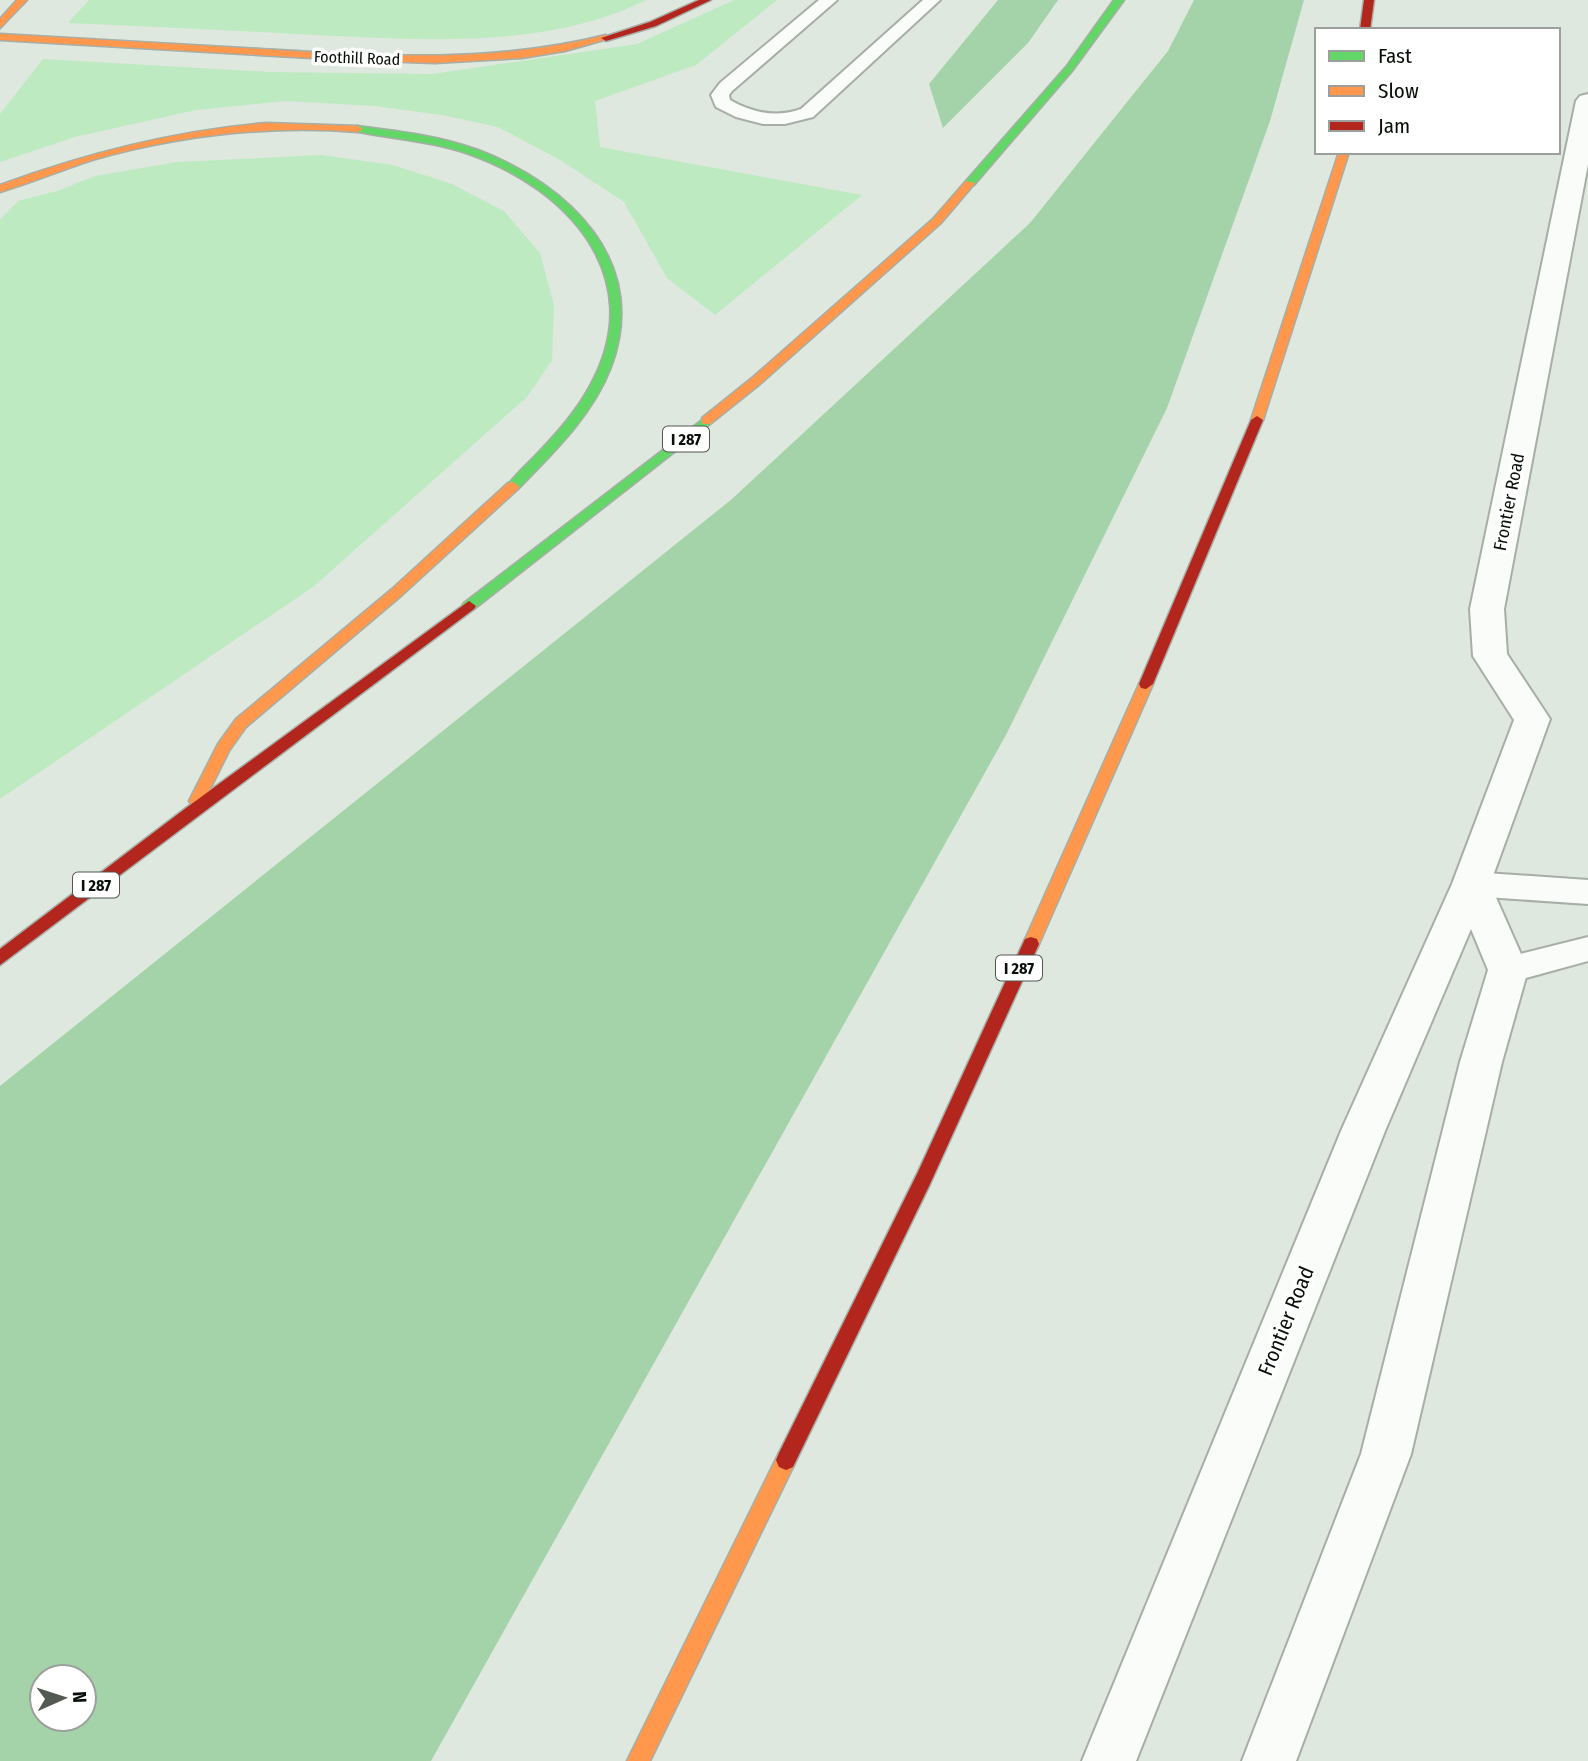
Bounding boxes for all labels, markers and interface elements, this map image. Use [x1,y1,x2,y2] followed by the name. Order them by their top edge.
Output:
[1315,28,1560,154] legend
[1378,43,1412,69] text: Fast
[314,47,400,69] street label: Foothill Road
[1378,78,1419,104] text: Slow
[1378,113,1410,139] text: Jam
[663,426,709,452] road number: I 287
[1489,451,1529,553] street label: Frontier Road
[73,872,119,898] road number: I 287
[996,956,1042,980] road number: I 287
[1252,1263,1320,1379] street label: Frontier Road
[28,1663,98,1733] north arrow
[68,1691,91,1703] text: N

